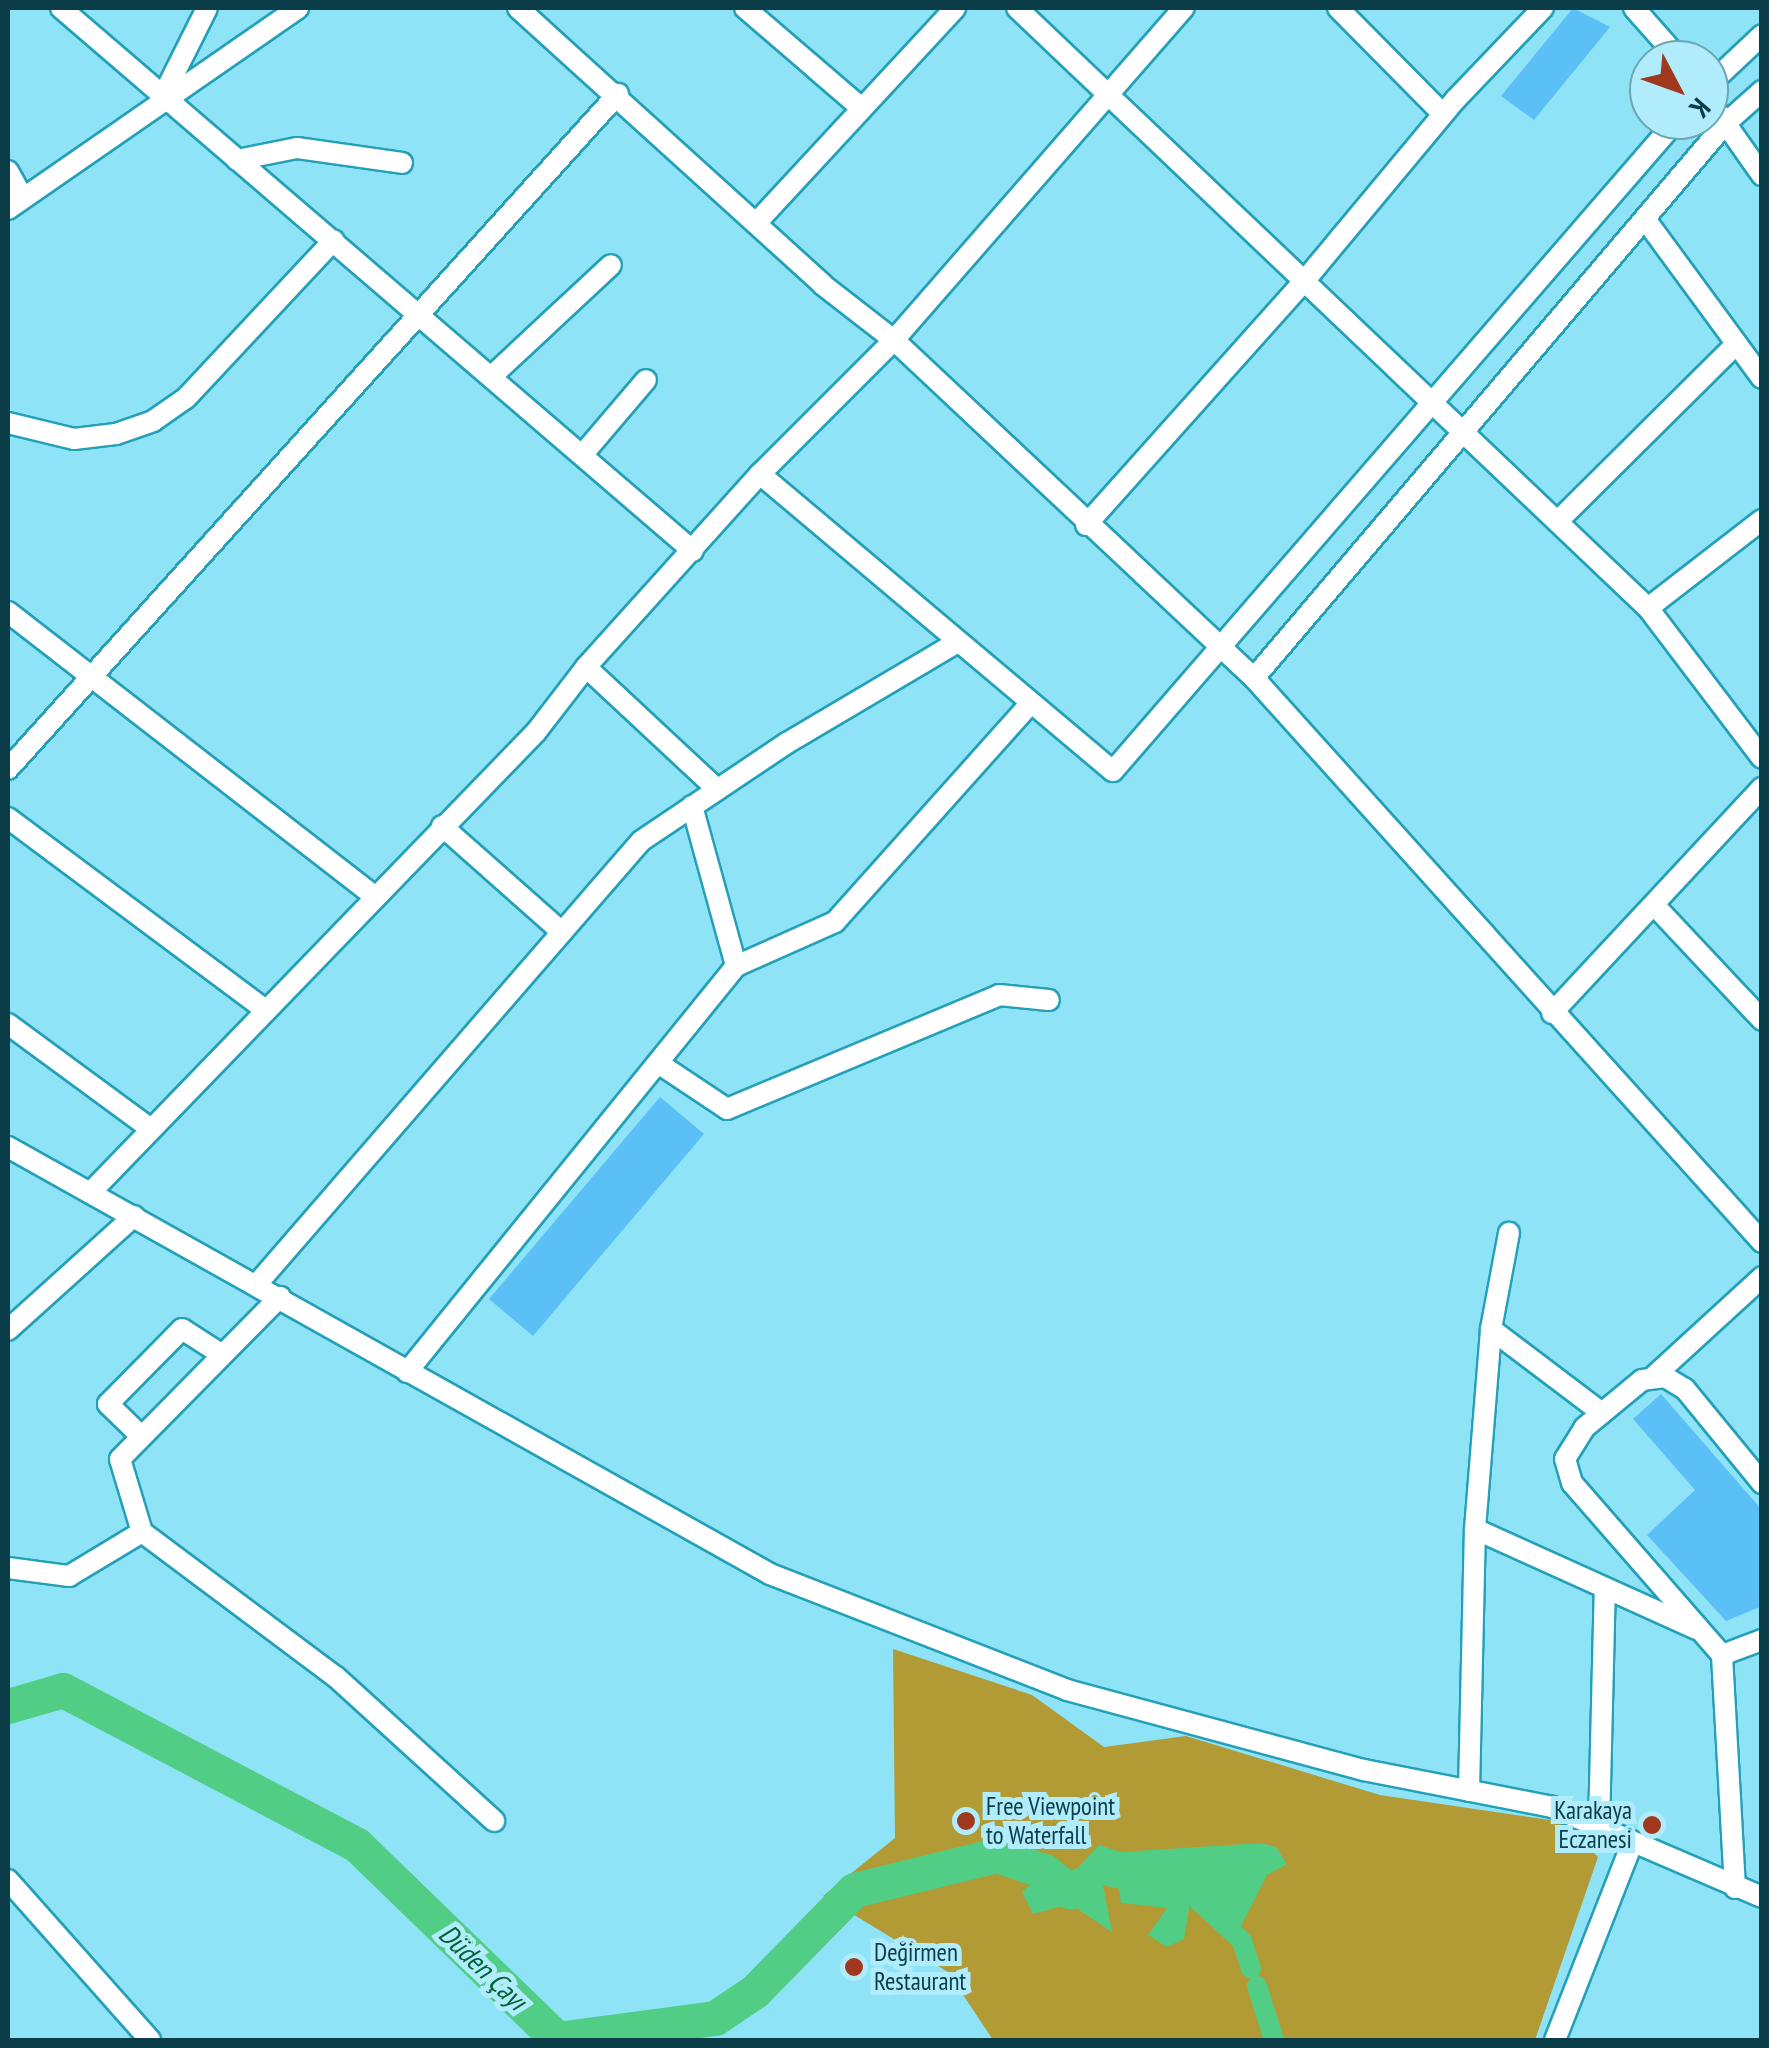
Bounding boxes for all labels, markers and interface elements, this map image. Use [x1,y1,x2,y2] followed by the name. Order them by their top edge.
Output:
[1629,40,1729,140] north arrow
[1682,91,1719,126] text: K
[986,1792,1116,1851] place label: Free Viewpoint to Waterfall
[1554,1796,1632,1855] place label: Karakaya Eczanesi
[955,1810,977,1832] marker: Free Viewpoint to Waterfall
[1641,1814,1663,1836] marker: Karakaya Eczanesi
[432,1917,534,2017] water label: Düden Çayı
[874,1938,966,1997] place label: Değirmen Restaurant
[843,1956,865,1978] marker: Değirmen Restaurant

